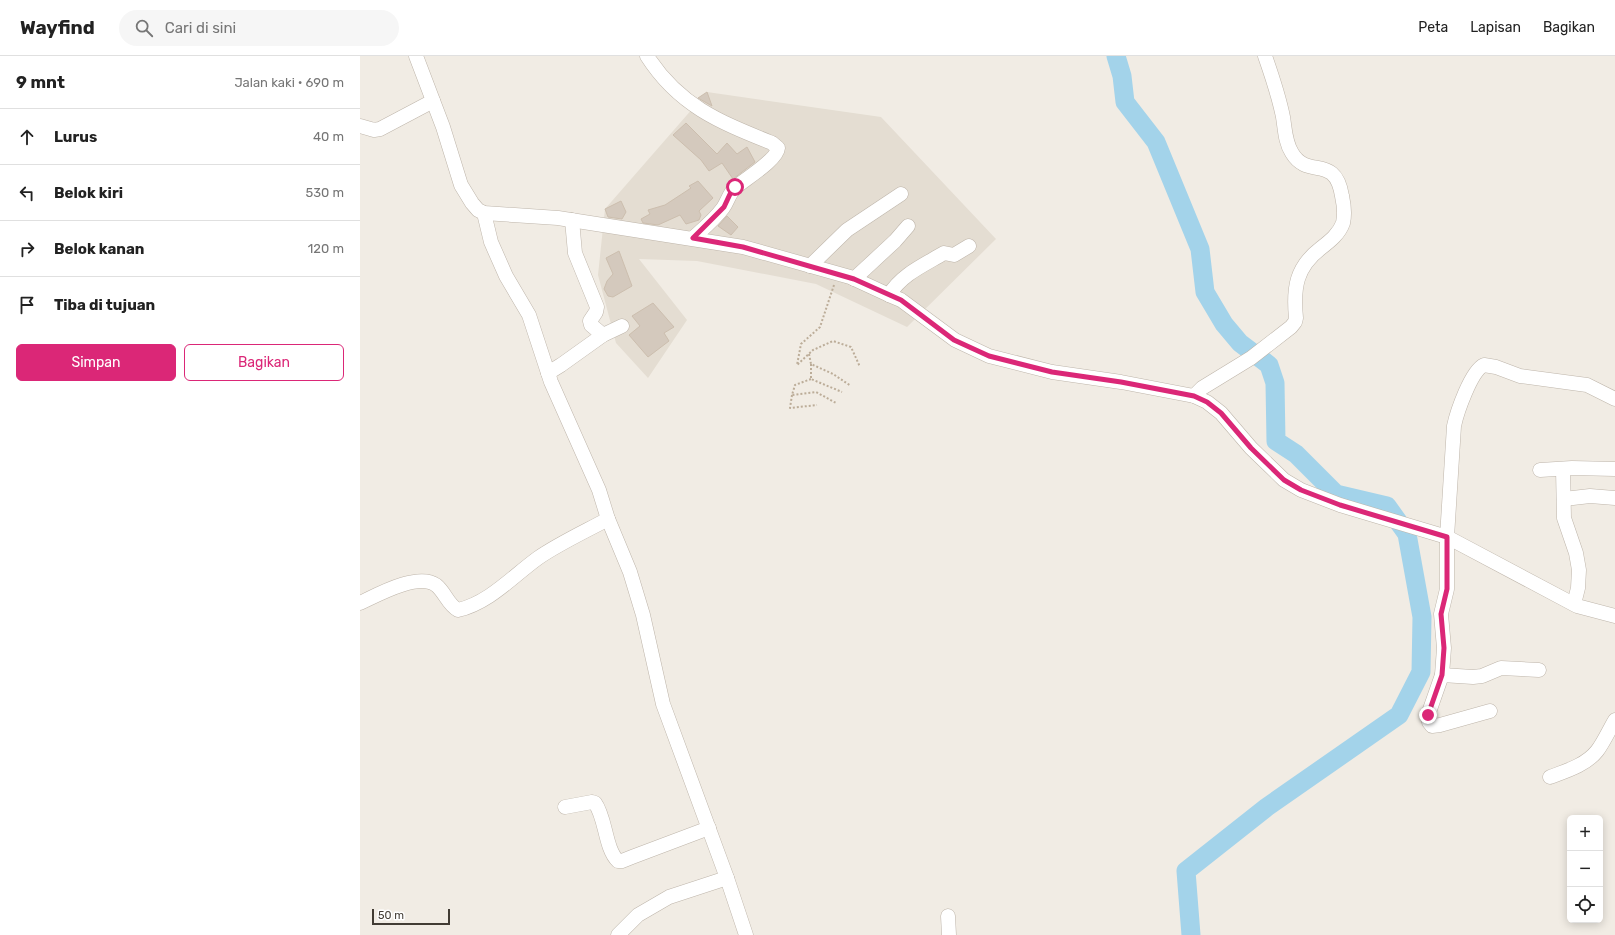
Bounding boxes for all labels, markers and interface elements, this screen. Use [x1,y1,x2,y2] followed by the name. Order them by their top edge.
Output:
[119,10,399,46] search box
[20,16,95,39] text: Wayfind
[133,17,155,39] icon: search
[165,19,236,37] text: Cari di sini
[1418,19,1448,36] text: Peta
[1470,19,1521,36] text: Lapisan
[1543,19,1595,36] text: Bagikan
[16,72,65,92] text: 9 mnt
[234,75,344,90] text: Jalan kaki · 690 m
[16,126,38,148] icon: ahead
[54,128,97,146] text: Lurus
[313,129,344,144] text: 40 m
[726,178,744,196] route start
[16,182,38,204] icon: left
[54,184,123,202] text: Belok kiri
[305,185,344,200] text: 530 m
[16,238,38,260] icon: right
[54,240,144,258] text: Belok kanan
[308,241,344,256] text: 120 m
[16,294,38,316] icon: arrive
[54,296,155,314] text: Tiba di tujuan
[16,344,176,381] button: Simpan
[184,344,344,381] button: Bagikan
[1419,706,1437,724] route end
[1567,815,1603,923] map controls
[1567,815,1603,851] button: +
[1567,851,1603,887] button: −
[1567,887,1603,923] button: locate
[372,907,450,926] scale bar
[378,909,404,922] text: 50 m

